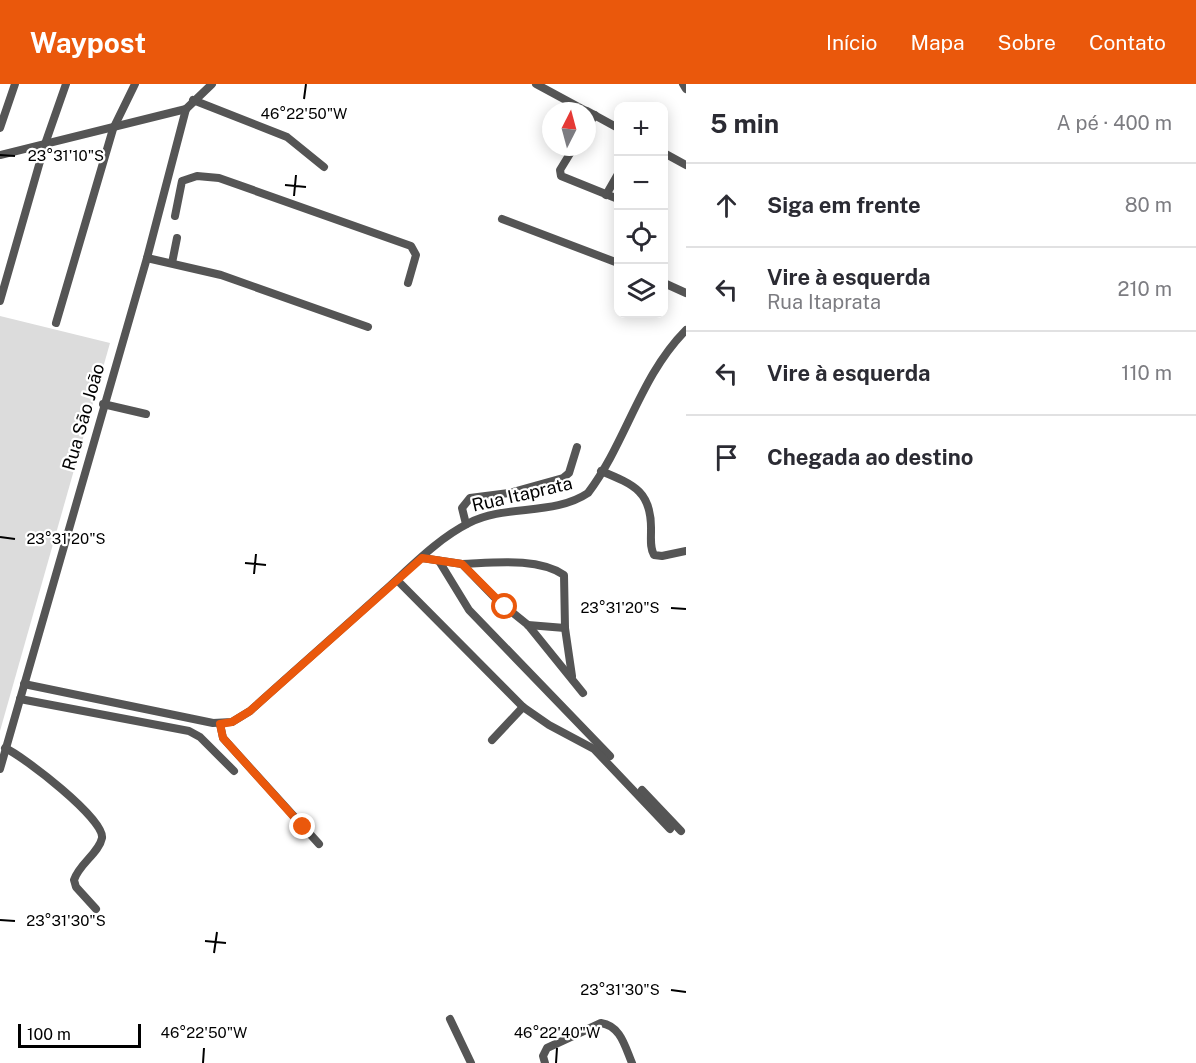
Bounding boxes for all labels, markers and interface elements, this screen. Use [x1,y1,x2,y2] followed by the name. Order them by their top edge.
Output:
[30,26,146,59] text: Waypost
[826,30,877,55] text: Início
[910,30,965,55] text: Mapa
[998,30,1056,55] text: Sobre
[1089,30,1166,55] text: Contato
[542,102,596,156] north arrow
[614,102,668,318] map controls
[614,102,668,156] button: +
[261,105,347,122] text: 46°22'50"W
[710,108,779,139] text: 5 min
[1057,111,1172,135] text: A pé · 400 m
[28,147,104,164] text: 23°31'10"S
[614,156,668,210] button: −
[710,189,743,222] icon: ahead
[767,192,921,218] text: Siga em frente
[1125,193,1172,217] text: 80 m
[614,210,668,264] button: locate
[614,264,668,318] button: layers
[767,264,931,290] text: Vire à esquerda
[710,273,743,306] icon: left
[1118,277,1172,301] text: 210 m
[767,290,881,314] text: Rua Itaprata
[710,357,743,390] icon: left
[767,360,931,386] text: Vire à esquerda
[58,361,108,473] street label: Rua São João
[1121,361,1172,385] text: 110 m
[710,441,743,474] icon: arrive
[767,444,973,470] text: Chegada ao destino
[470,472,574,516] street label: Rua Itaprata
[26,530,106,547] text: 23°31'20"S
[491,593,517,619] route start
[580,599,660,616] text: 23°31'20"S
[289,813,315,839] route end
[26,912,106,929] text: 23°31'30"S
[580,981,660,998] text: 23°31'30"S
[18,1021,141,1048] scale bar
[161,1024,247,1041] text: 46°22'50"W
[514,1024,600,1041] text: 46°22'40"W
[27,1025,71,1044] text: 100 m

